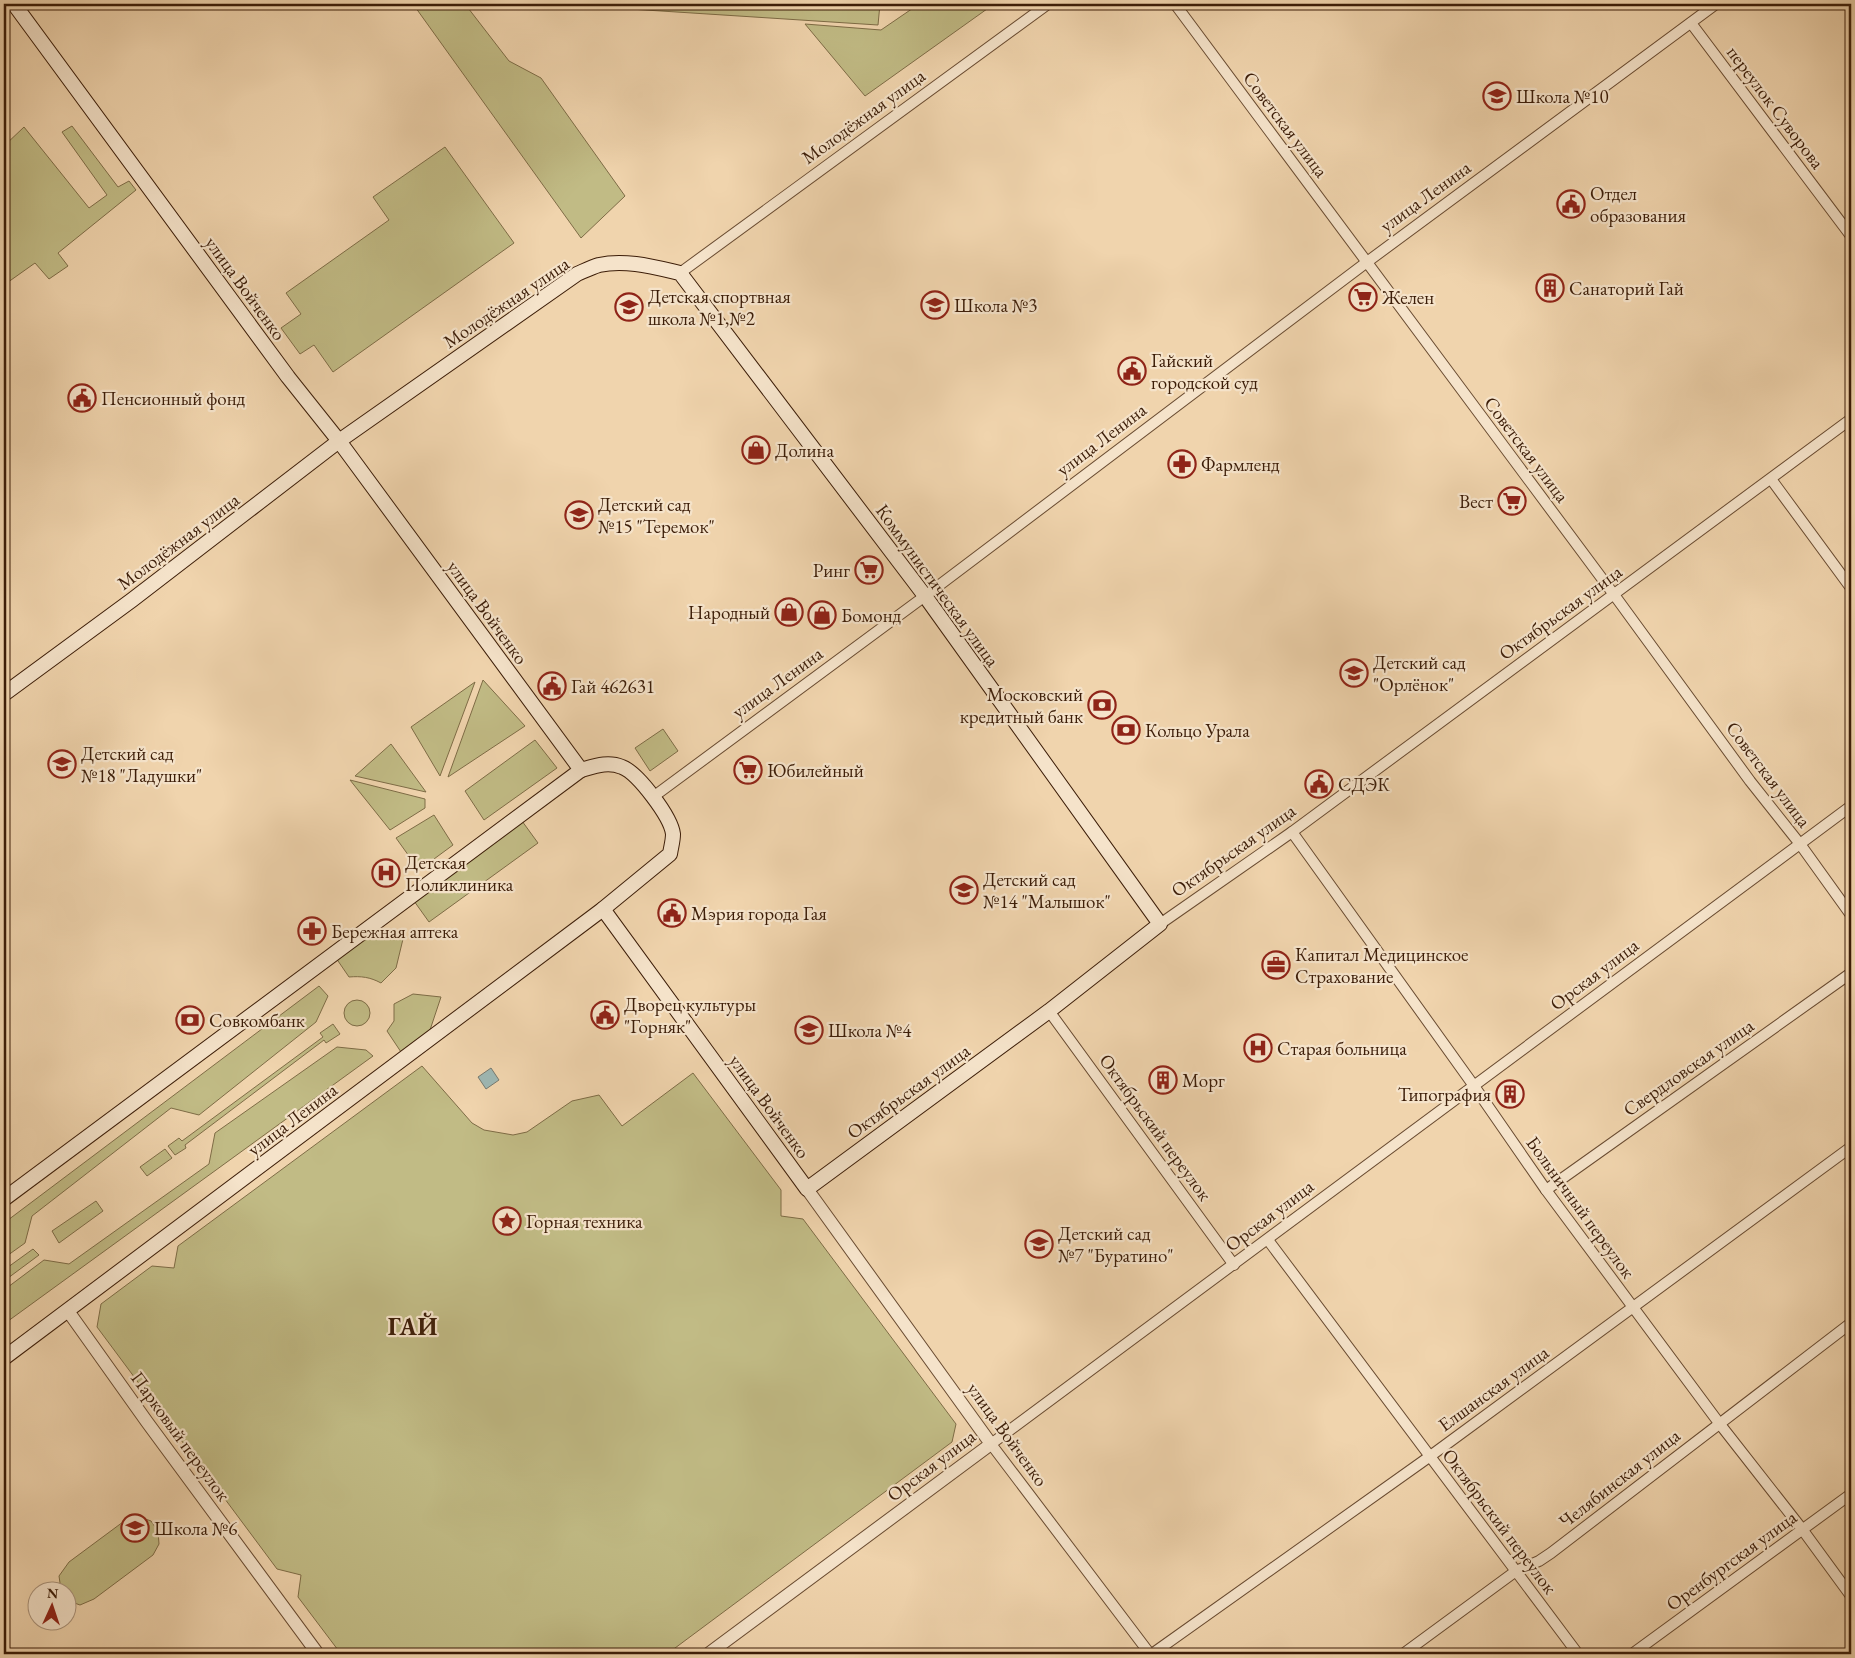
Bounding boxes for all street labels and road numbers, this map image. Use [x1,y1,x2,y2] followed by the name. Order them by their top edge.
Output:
[1721,41,1830,174] street label: переулок Суворова
[796,63,930,170] street label: Молодёжная улица
[1238,66,1334,183] street label: Советская улица
[1375,155,1476,238] street label: улица Ленина
[199,231,292,345] street label: улица Войченко
[438,251,575,354] street label: Молодёжная улица
[1479,391,1575,508] street label: Советская улица
[1051,397,1152,481] street label: улица Ленина
[112,487,245,596] street label: Молодёжная улица
[870,499,1005,672] street label: Коммунистическая улица
[441,555,534,669] street label: улица Войченко
[1494,559,1627,666] street label: Октябрьская улица
[727,641,828,724] street label: улица Ленина
[1721,716,1817,833] street label: Советская улица
[1166,798,1301,903] street label: Октябрьская улица
[1545,933,1644,1016] street label: Орская улица
[1618,1013,1759,1122] street label: Свердловская улица
[842,1038,975,1145] street label: Октябрьская улица
[723,1049,816,1163] street label: улица Войченко
[1094,1049,1217,1206] street label: Октябрьский переулок
[242,1077,343,1161] street label: улица Ленина
[1520,1131,1641,1283] street label: Больничный переулок
[1220,1174,1319,1257] street label: Орская улица
[1433,1340,1554,1437] street label: Елшанская улица
[125,1366,236,1506] street label: Парковый переулок
[961,1377,1054,1491] street label: улица Войченко
[1554,1423,1685,1534] street label: Челябинская улица
[882,1424,981,1507] street label: Орская улица
[1437,1443,1563,1599] street label: Октябрьский переулок
[1661,1504,1802,1616] street label: Оренбургская улица

